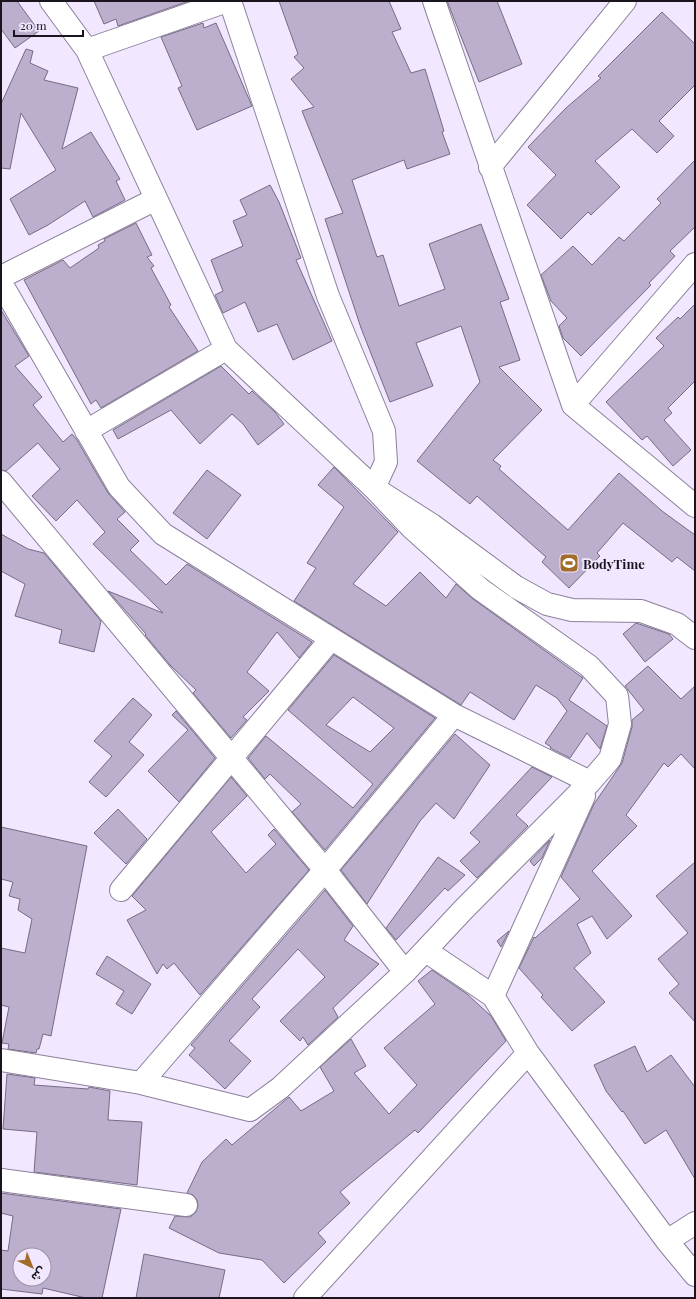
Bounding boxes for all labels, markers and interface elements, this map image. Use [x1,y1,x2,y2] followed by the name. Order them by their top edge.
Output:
[14,12,83,38] scale bar
[20,17,47,33] text: 20 m
[558,552,580,574] sports icon: BodyTime
[583,555,645,572] place label: BodyTime
[12,1247,52,1287] north arrow
[29,1264,50,1285] text: ش

